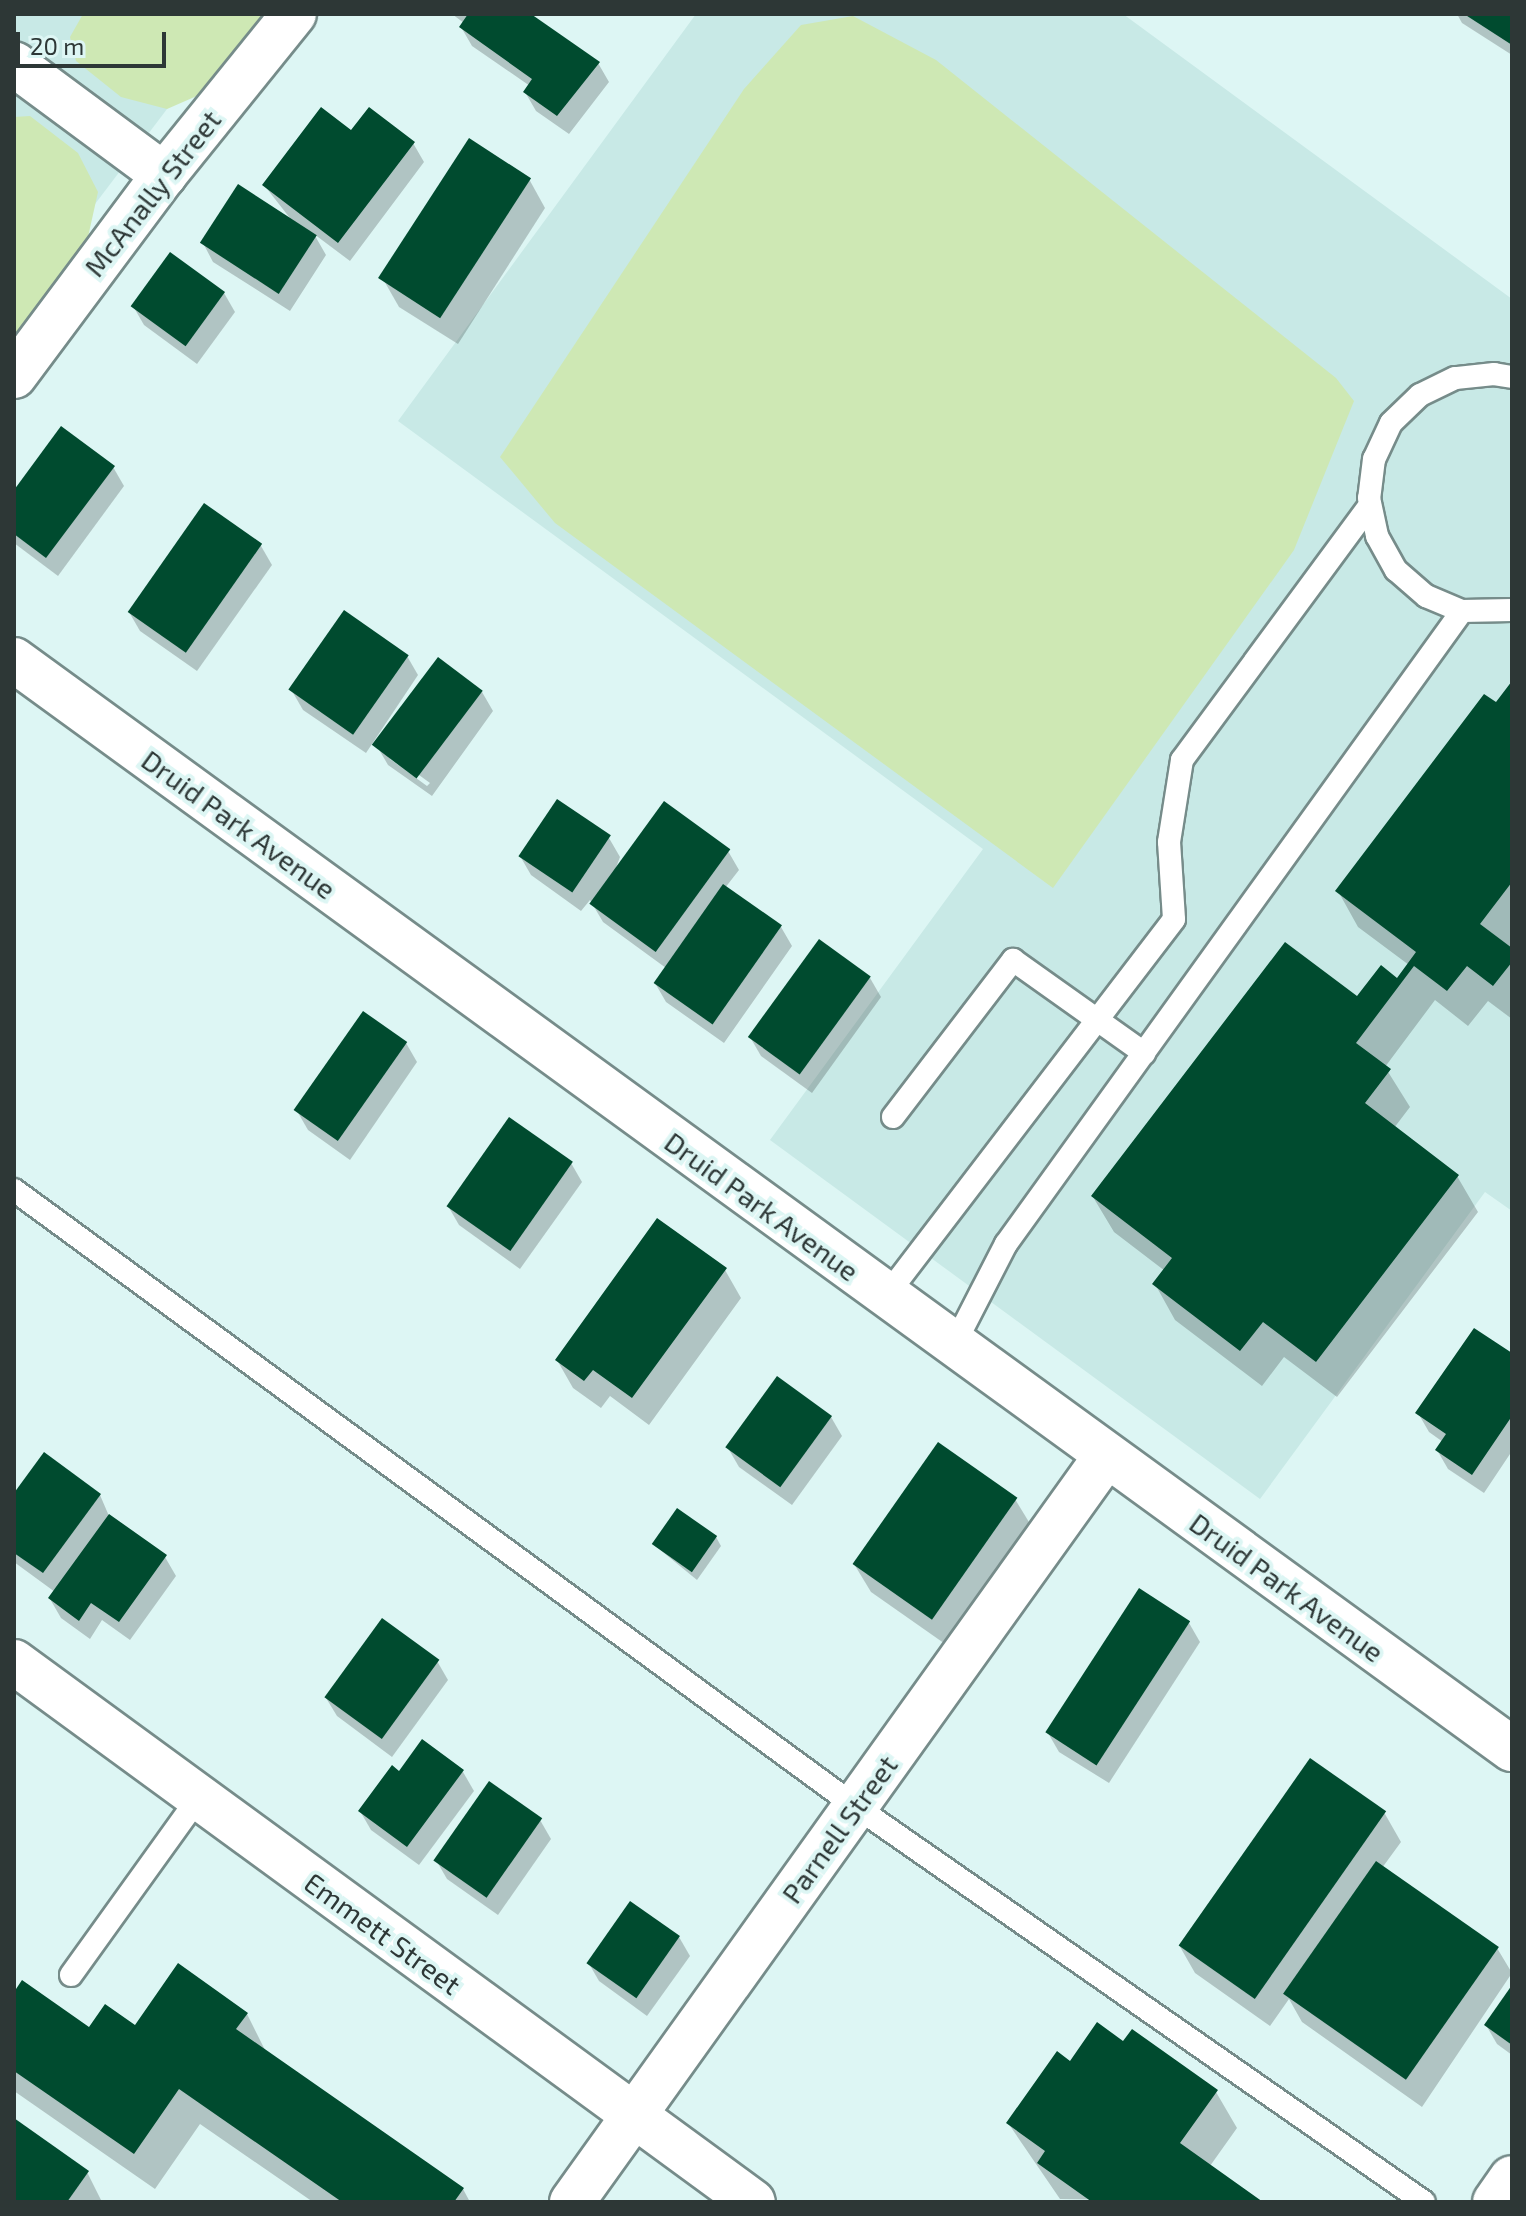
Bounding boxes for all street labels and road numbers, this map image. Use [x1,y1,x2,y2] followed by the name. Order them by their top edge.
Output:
[77,103,227,283] street label: McAnally Street
[135,742,343,906] street label: Druid Park Avenue
[658,1124,866,1288] street label: Druid Park Avenue
[1183,1505,1391,1669] street label: Druid Park Avenue
[774,1748,904,1910] street label: Parnell Street
[298,1865,468,2001] street label: Emmett Street

